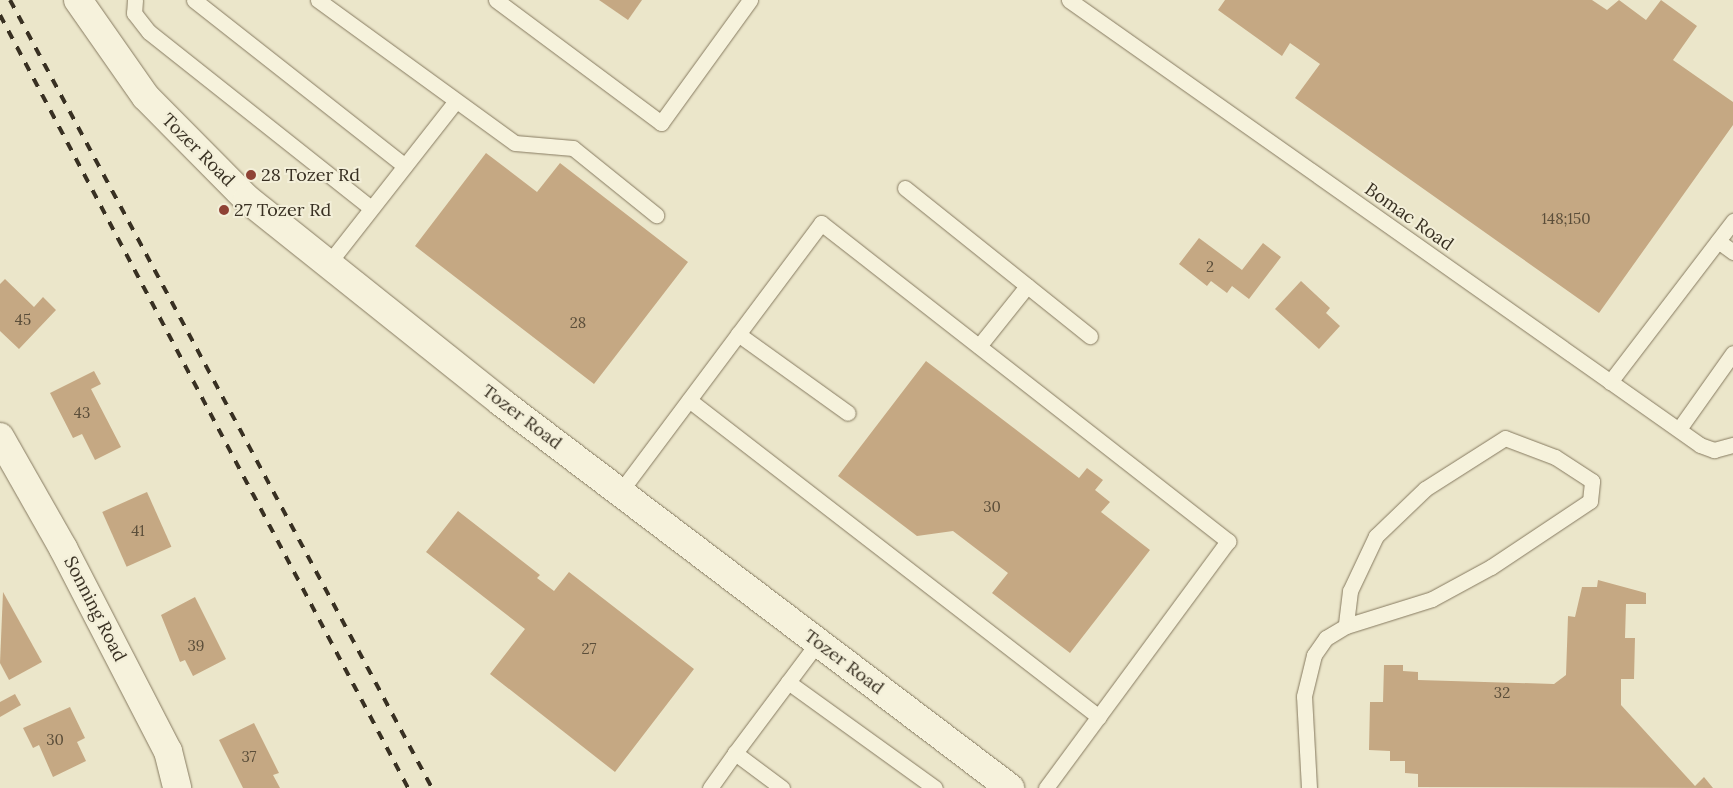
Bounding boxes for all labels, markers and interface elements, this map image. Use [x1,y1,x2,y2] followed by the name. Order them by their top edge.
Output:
[157,109,239,191] street label: Tozer Road
[261,164,360,186] place label: 28 Tozer Rd
[245,169,257,181] marker: 28 Tozer Rd
[1361,179,1457,255] street label: Bomac Road
[234,199,331,221] place label: 27 Tozer Rd
[218,204,230,216] marker: 27 Tozer Rd
[1542,210,1590,228] house number: 148;150
[1206,258,1214,276] house number: 2
[15,311,31,329] house number: 45
[570,314,586,332] house number: 28
[478,380,566,454] street label: Tozer Road
[74,404,90,422] house number: 43
[983,498,1001,516] house number: 30
[131,522,145,540] house number: 41
[59,553,131,665] street label: Sonning Road
[800,625,888,699] street label: Tozer Road
[187,637,205,655] house number: 39
[582,640,596,658] house number: 27
[1494,684,1510,702] house number: 32
[46,731,64,749] house number: 30
[242,748,256,766] house number: 37

